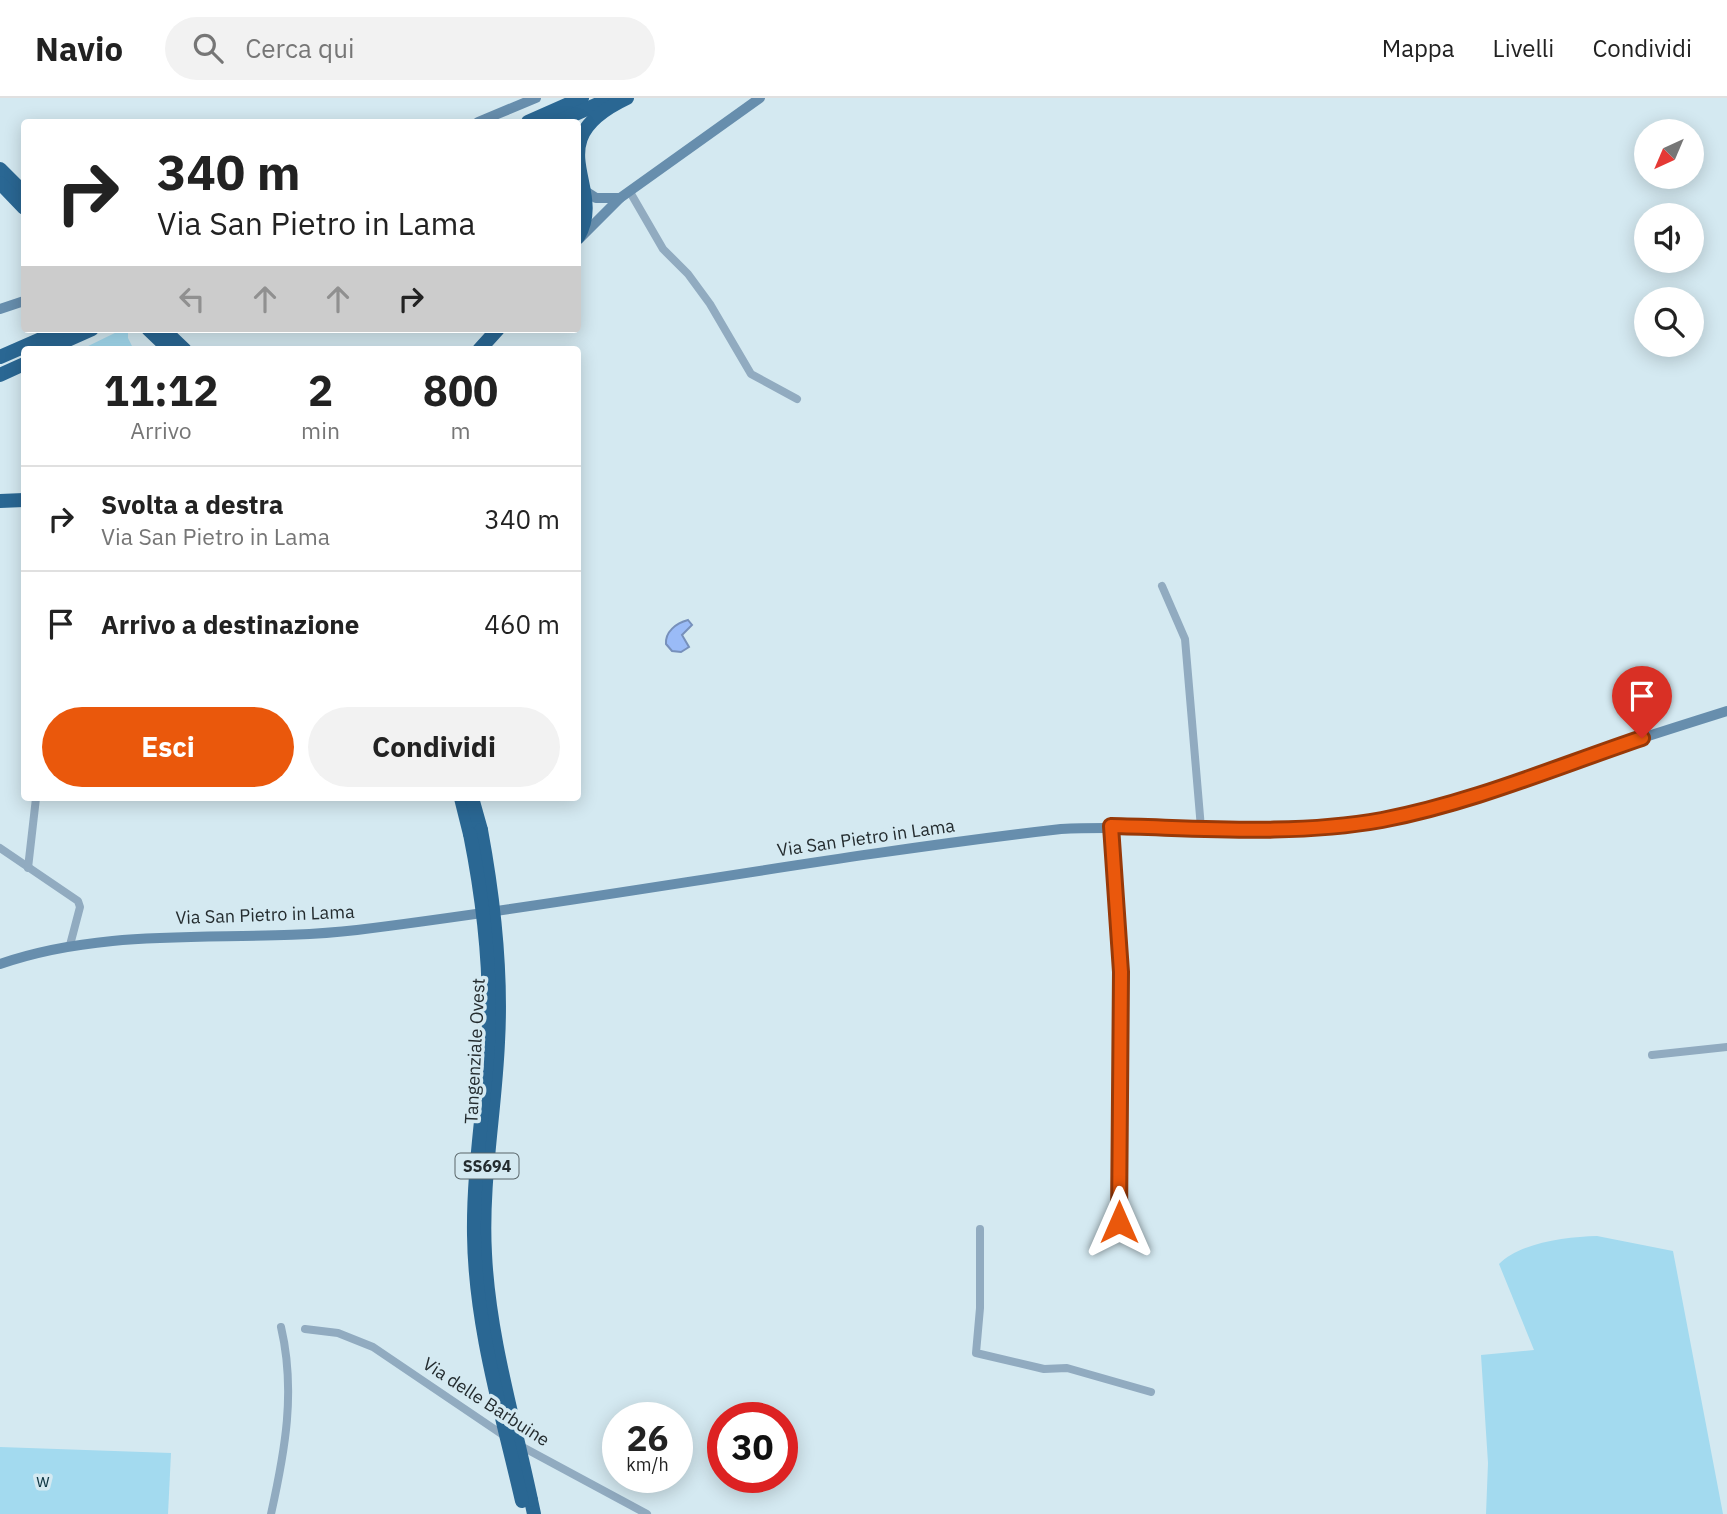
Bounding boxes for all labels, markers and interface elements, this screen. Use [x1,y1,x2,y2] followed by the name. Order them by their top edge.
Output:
[165,17,655,80] search box
[35,27,123,70] text: Navio
[189,29,227,67] icon: search
[245,31,354,65] text: Cerca qui
[1382,32,1455,64] text: Mappa
[1493,32,1554,64] text: Livelli
[1592,32,1692,64] text: Condividi
[1634,119,1704,189] north arrow
[1634,119,1704,357] map controls
[157,140,301,203] text: 340 m
[42,147,133,238] icon: right
[157,202,476,244] text: Via San Pietro in Lama
[1634,203,1704,273] button: sound
[173,280,211,318] icon: left
[246,280,284,318] icon: ahead
[319,280,357,318] icon: ahead
[392,280,430,318] icon: right
[1634,287,1704,357] button: search
[104,363,218,418] text: 11:12
[308,363,333,418] text: 2
[423,363,498,418] text: 800
[130,415,192,445] text: Arrivo
[301,415,340,445] text: min
[450,415,471,445] text: m
[101,487,283,521] text: Svolta a destra
[42,500,80,538] icon: right
[484,502,560,536] text: 340 m
[101,521,330,551] text: Via San Pietro in Lama
[42,605,80,643] icon: arrive
[101,607,359,641] text: Arrivo a destinazione
[484,607,560,641] text: 460 m
[1612,666,1672,738] pin
[1623,677,1661,715] icon: arrive
[42,707,294,787] button: Esci
[308,707,560,787] button: Condividi
[776,814,957,861] street label: Via San Pietro in Lama
[175,900,355,929] street label: Via San Pietro in Lama
[459,977,490,1125] street label: Tangenziale Ovest
[456,1154,518,1178] road number: SS694
[1082,1185,1156,1259] position arrow
[418,1352,554,1451] street label: Via delle Barbuine
[707,1402,798,1493] speed limit sign: 30
[626,1415,669,1461] text: 26
[626,1453,669,1476] text: km/h
[36,1469,50,1492] park label: w

